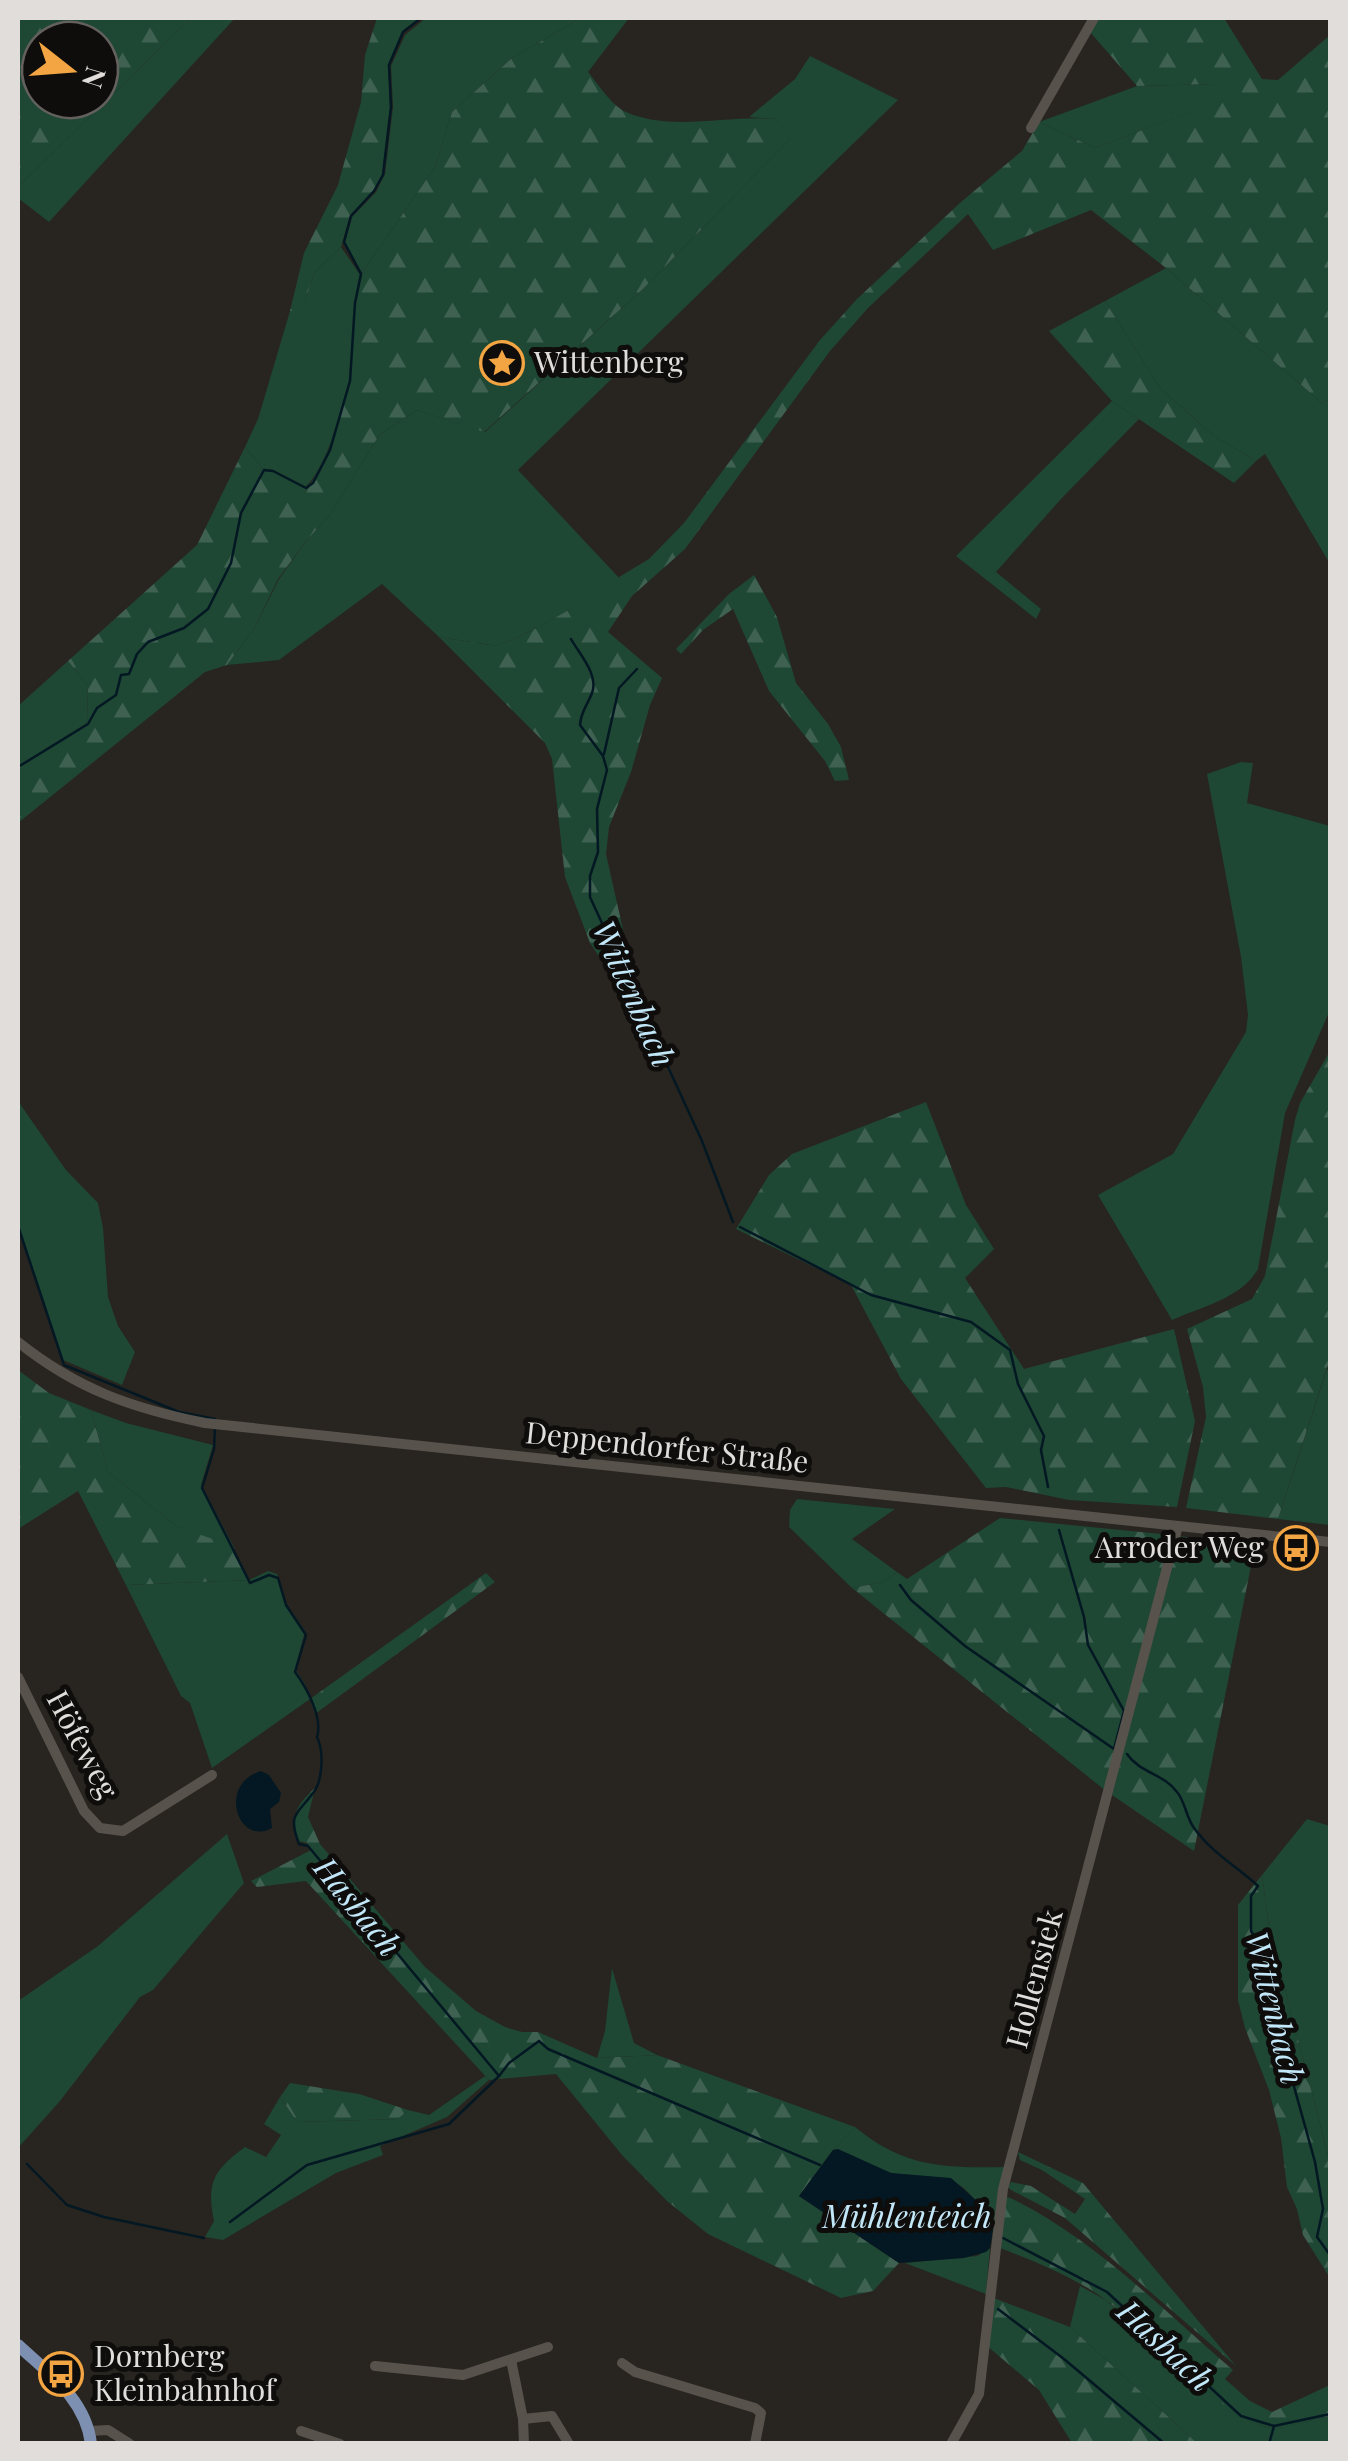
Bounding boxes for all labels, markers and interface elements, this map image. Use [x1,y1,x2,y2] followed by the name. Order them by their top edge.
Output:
[20,20,120,120] north arrow
[75,63,116,93] text: N
[479,340,525,386] place icon: Wittenberg
[533,341,684,381] place label: Wittenberg
[584,913,687,1073] water label: Wittenbach
[524,1411,811,1481] street label: Deppendorfer Straße
[1273,1525,1319,1571] bus stop icon: Arroder Weg
[1094,1526,1264,1566] place label: Arroder Weg
[39,1683,129,1805] street label: Höfeweg
[304,1845,412,1964] water label: Hasbach
[995,1904,1071,2052] street label: Hollensiek
[1237,1926,1316,2088] water label: Wittenbach
[820,2193,992,2236] water label: Mühlenteich
[1108,2287,1224,2399] water label: Hasbach
[94,2335,277,2409] place label: Dornberg Kleinbahnhof
[38,2351,84,2397] bus stop icon: Dornberg Kleinbahnhof

